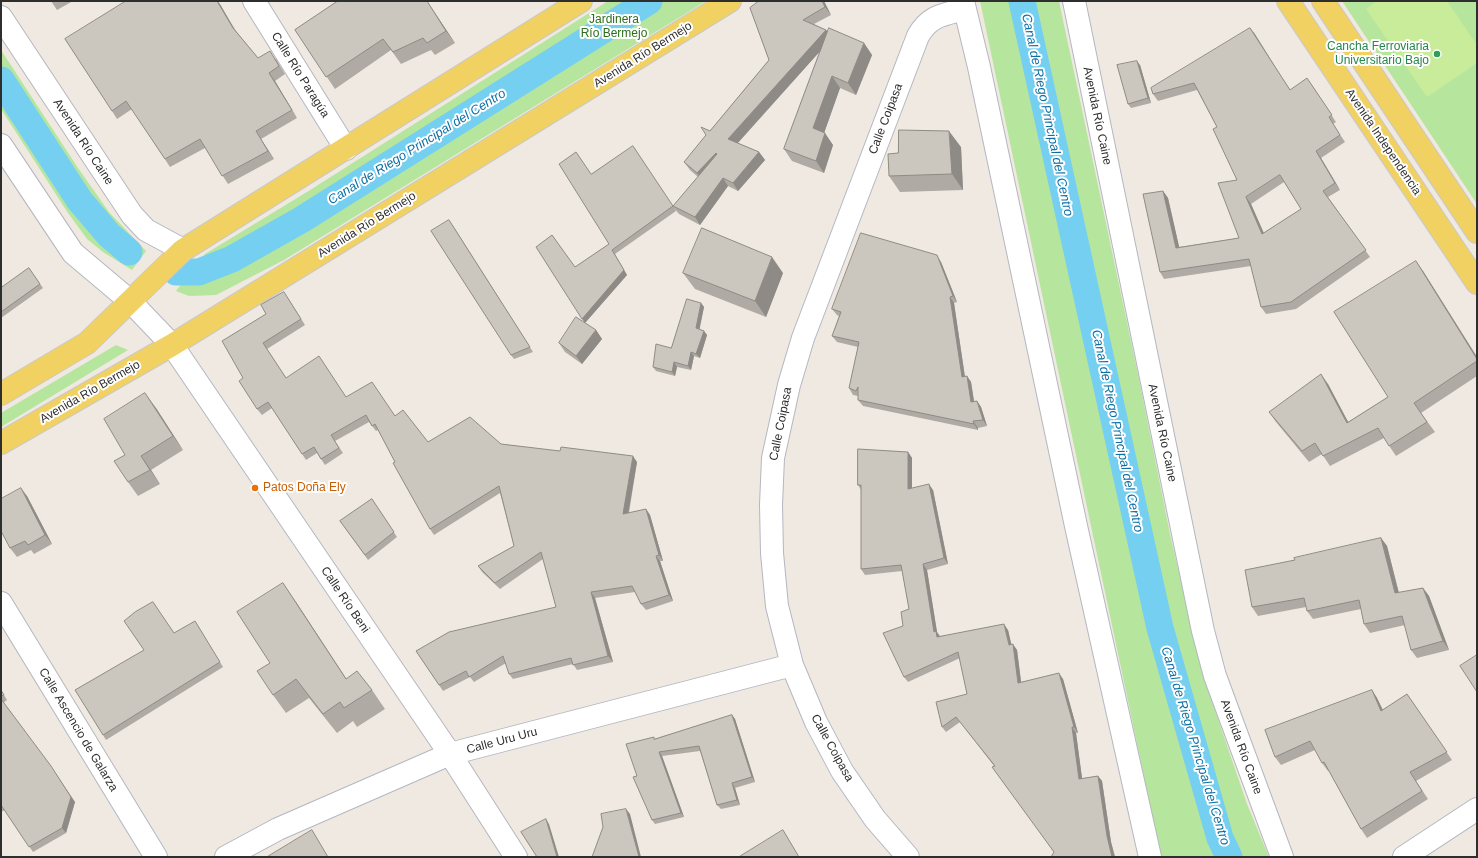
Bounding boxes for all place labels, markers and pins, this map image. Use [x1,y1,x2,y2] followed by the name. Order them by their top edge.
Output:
[1327,40,1429,68] place label: Cancha Ferroviaria Universitario Bajo
[1432,49,1442,59] marker: Cancha Ferroviaria Universitario Bajo
[263,481,346,495] place label: Patos Doña Ely
[250,483,260,493] marker: Patos Doña Ely

